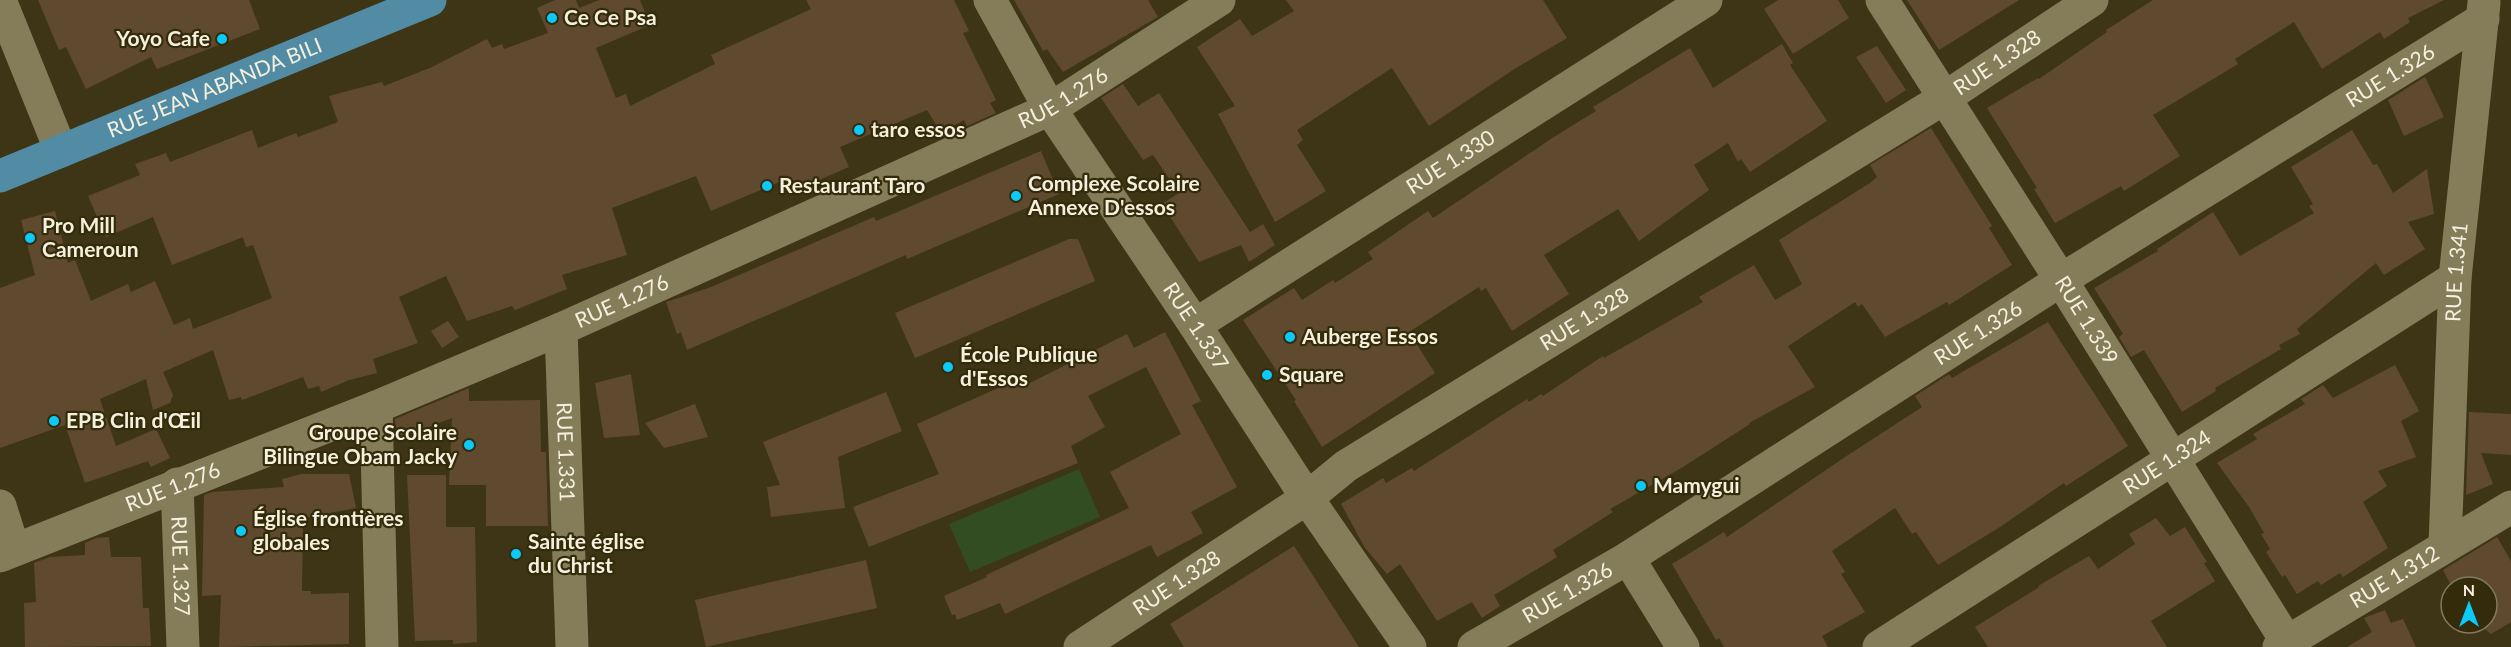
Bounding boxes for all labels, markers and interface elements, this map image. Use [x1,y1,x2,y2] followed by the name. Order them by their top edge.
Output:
[564,4,657,29] place label: Ce Ce Psa
[545,11,559,25] marker: Ce Ce Psa
[1948,24,2045,100] street label: RUE 1.328
[115,25,210,50] place label: Yoyo Cafe
[103,32,325,142] street label: RUE JEAN ABANDA BILI
[215,32,229,46] marker: Yoyo Cafe
[2341,38,2439,112] street label: RUE 1.326
[1014,61,1112,133] street label: RUE 1.276
[871,116,965,141] place label: taro essos
[852,123,866,137] marker: taro essos
[1401,124,1499,198] street label: RUE 1.330
[1027,170,1200,219] place label: Complexe Scolaire Annexe D'essos
[779,172,925,197] place label: Restaurant Taro
[760,179,774,193] marker: Restaurant Taro
[1009,189,1023,203] marker: Complexe Scolaire Annexe D'essos
[42,212,139,261] place label: Pro Mill Cameroun
[2439,221,2472,322] street label: RUE 1.341
[23,231,37,245] marker: Pro Mill Cameroun
[571,268,672,332] street label: RUE 1.276
[2050,271,2125,369] street label: RUE 1.339
[1159,277,1235,374] street label: RUE 1.337
[1535,281,1633,355] street label: RUE 1.328
[1929,294,2026,369] street label: RUE 1.326
[1301,323,1438,348] place label: Auberge Essos
[1283,330,1297,344] marker: Auberge Essos
[960,341,1097,390] place label: École Publique d'Essos
[941,360,955,374] marker: École Publique d'Essos
[1279,361,1344,386] place label: Square
[1260,368,1274,382] marker: Square
[553,402,581,502] street label: RUE 1.331
[66,407,201,432] place label: EPB Clin d'Œil
[47,414,61,428] marker: EPB Clin d'Œil
[263,419,458,468] place label: Groupe Scolaire Bilingue Obam Jacky
[2117,424,2215,499] street label: RUE 1.324
[462,438,476,452] marker: Groupe Scolaire Bilingue Obam Jacky
[121,456,223,516] street label: RUE 1.276
[1653,472,1740,497] place label: Mamygui
[1634,479,1648,493] marker: Mamygui
[253,505,404,554] place label: Église frontières globales
[167,516,196,616] street label: RUE 1.327
[234,524,248,538] marker: Église frontières globales
[528,528,644,577] place label: Sainte église du Christ
[2345,539,2443,612] street label: RUE 1.312
[1128,544,1225,620] street label: RUE 1.328
[509,547,523,561] marker: Sainte église du Christ
[1517,556,1616,627] street label: RUE 1.326
[2439,575,2499,635] north arrow
[2463,580,2475,599] text: N

